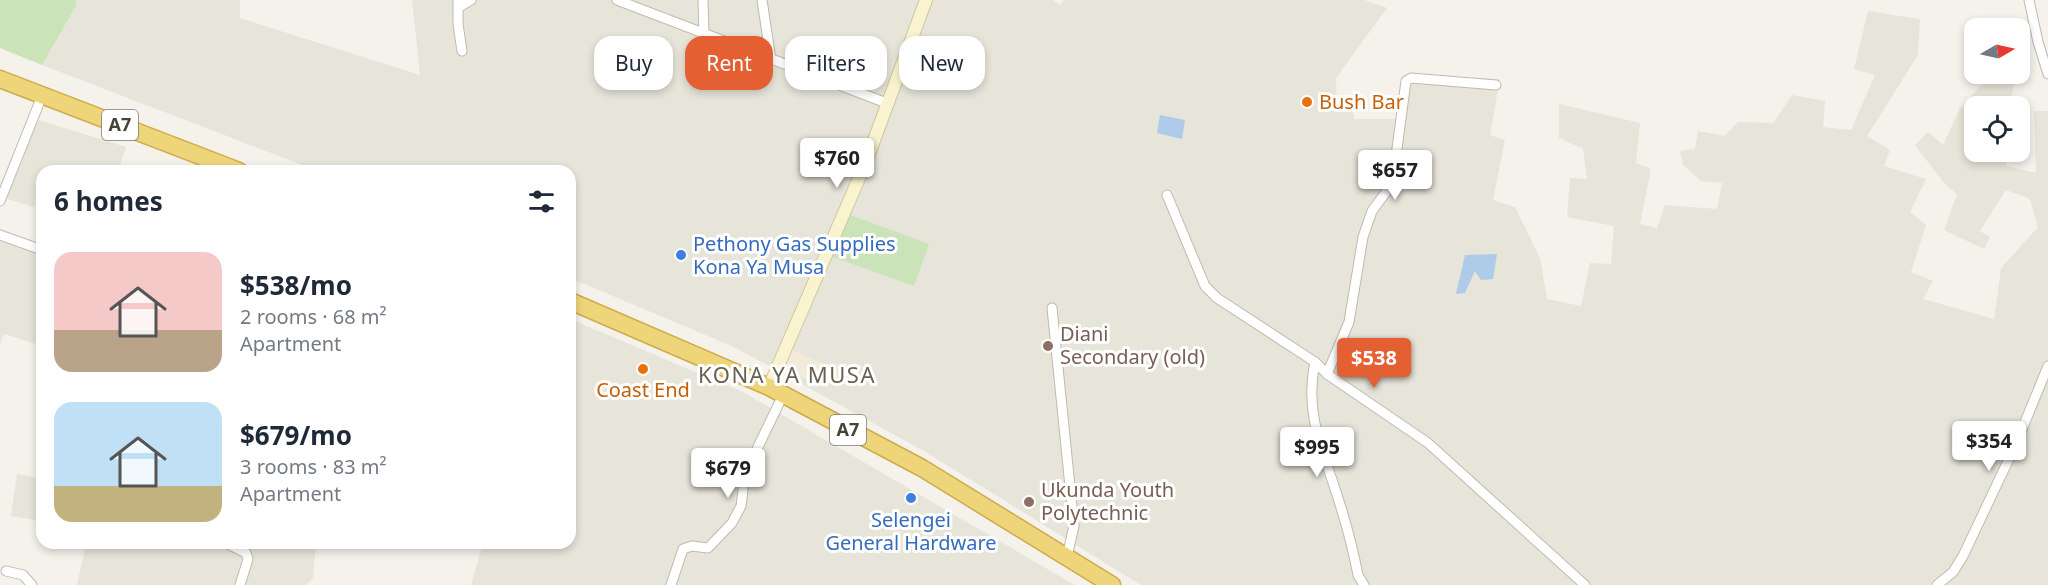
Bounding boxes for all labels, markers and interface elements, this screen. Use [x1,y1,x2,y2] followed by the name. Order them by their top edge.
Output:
[1964,18,2030,84] north arrow
[1964,18,2030,162] map controls
[594,36,673,90] chip: Buy
[685,36,773,90] chip: Rent
[785,36,887,90] chip: Filters
[899,36,985,90] chip: New
[1319,88,1404,115] place label: Bush Bar
[1300,95,1314,109] marker: Bush Bar
[1964,96,2030,162] button: locate
[102,110,138,140] road number: A7
[801,138,873,189] pin: $760
[814,144,860,171] text: $760
[1359,150,1431,201] pin: $657
[1372,156,1418,183] text: $657
[54,183,163,219] text: 6 homes
[525,185,558,218] icon: filters
[693,230,896,280] place label: Pethony Gas Supplies Kona Ya Musa
[674,248,688,262] marker: Pethony Gas Supplies Kona Ya Musa
[240,267,352,303] text: $538/mo
[102,276,174,348] icon: home
[240,303,387,330] text: 2 rooms · 68 m²
[1060,320,1205,370] place label: Diani Secondary (old)
[240,330,341,357] text: Apartment
[1338,338,1410,389] pin: $538
[1041,339,1055,353] marker: Diani Secondary (old)
[1351,344,1397,371] text: $538
[698,359,876,389] district label: KONA YA MUSA
[636,362,650,376] marker: Coast End
[596,376,690,403] place label: Coast End
[830,415,866,445] road number: A7
[240,417,352,453] text: $679/mo
[1953,421,2025,472] pin: $354
[102,426,174,498] icon: home
[1281,427,1353,478] pin: $995
[1966,427,2012,454] text: $354
[1294,433,1340,460] text: $995
[692,448,764,499] pin: $679
[240,453,387,480] text: 3 rooms · 83 m²
[705,454,751,481] text: $679
[1041,476,1174,526] place label: Ukunda Youth Polytechnic
[240,480,341,507] text: Apartment
[904,491,918,505] marker: Selengei General Hardware
[1022,495,1036,509] marker: Ukunda Youth Polytechnic
[825,506,997,556] place label: Selengei General Hardware

